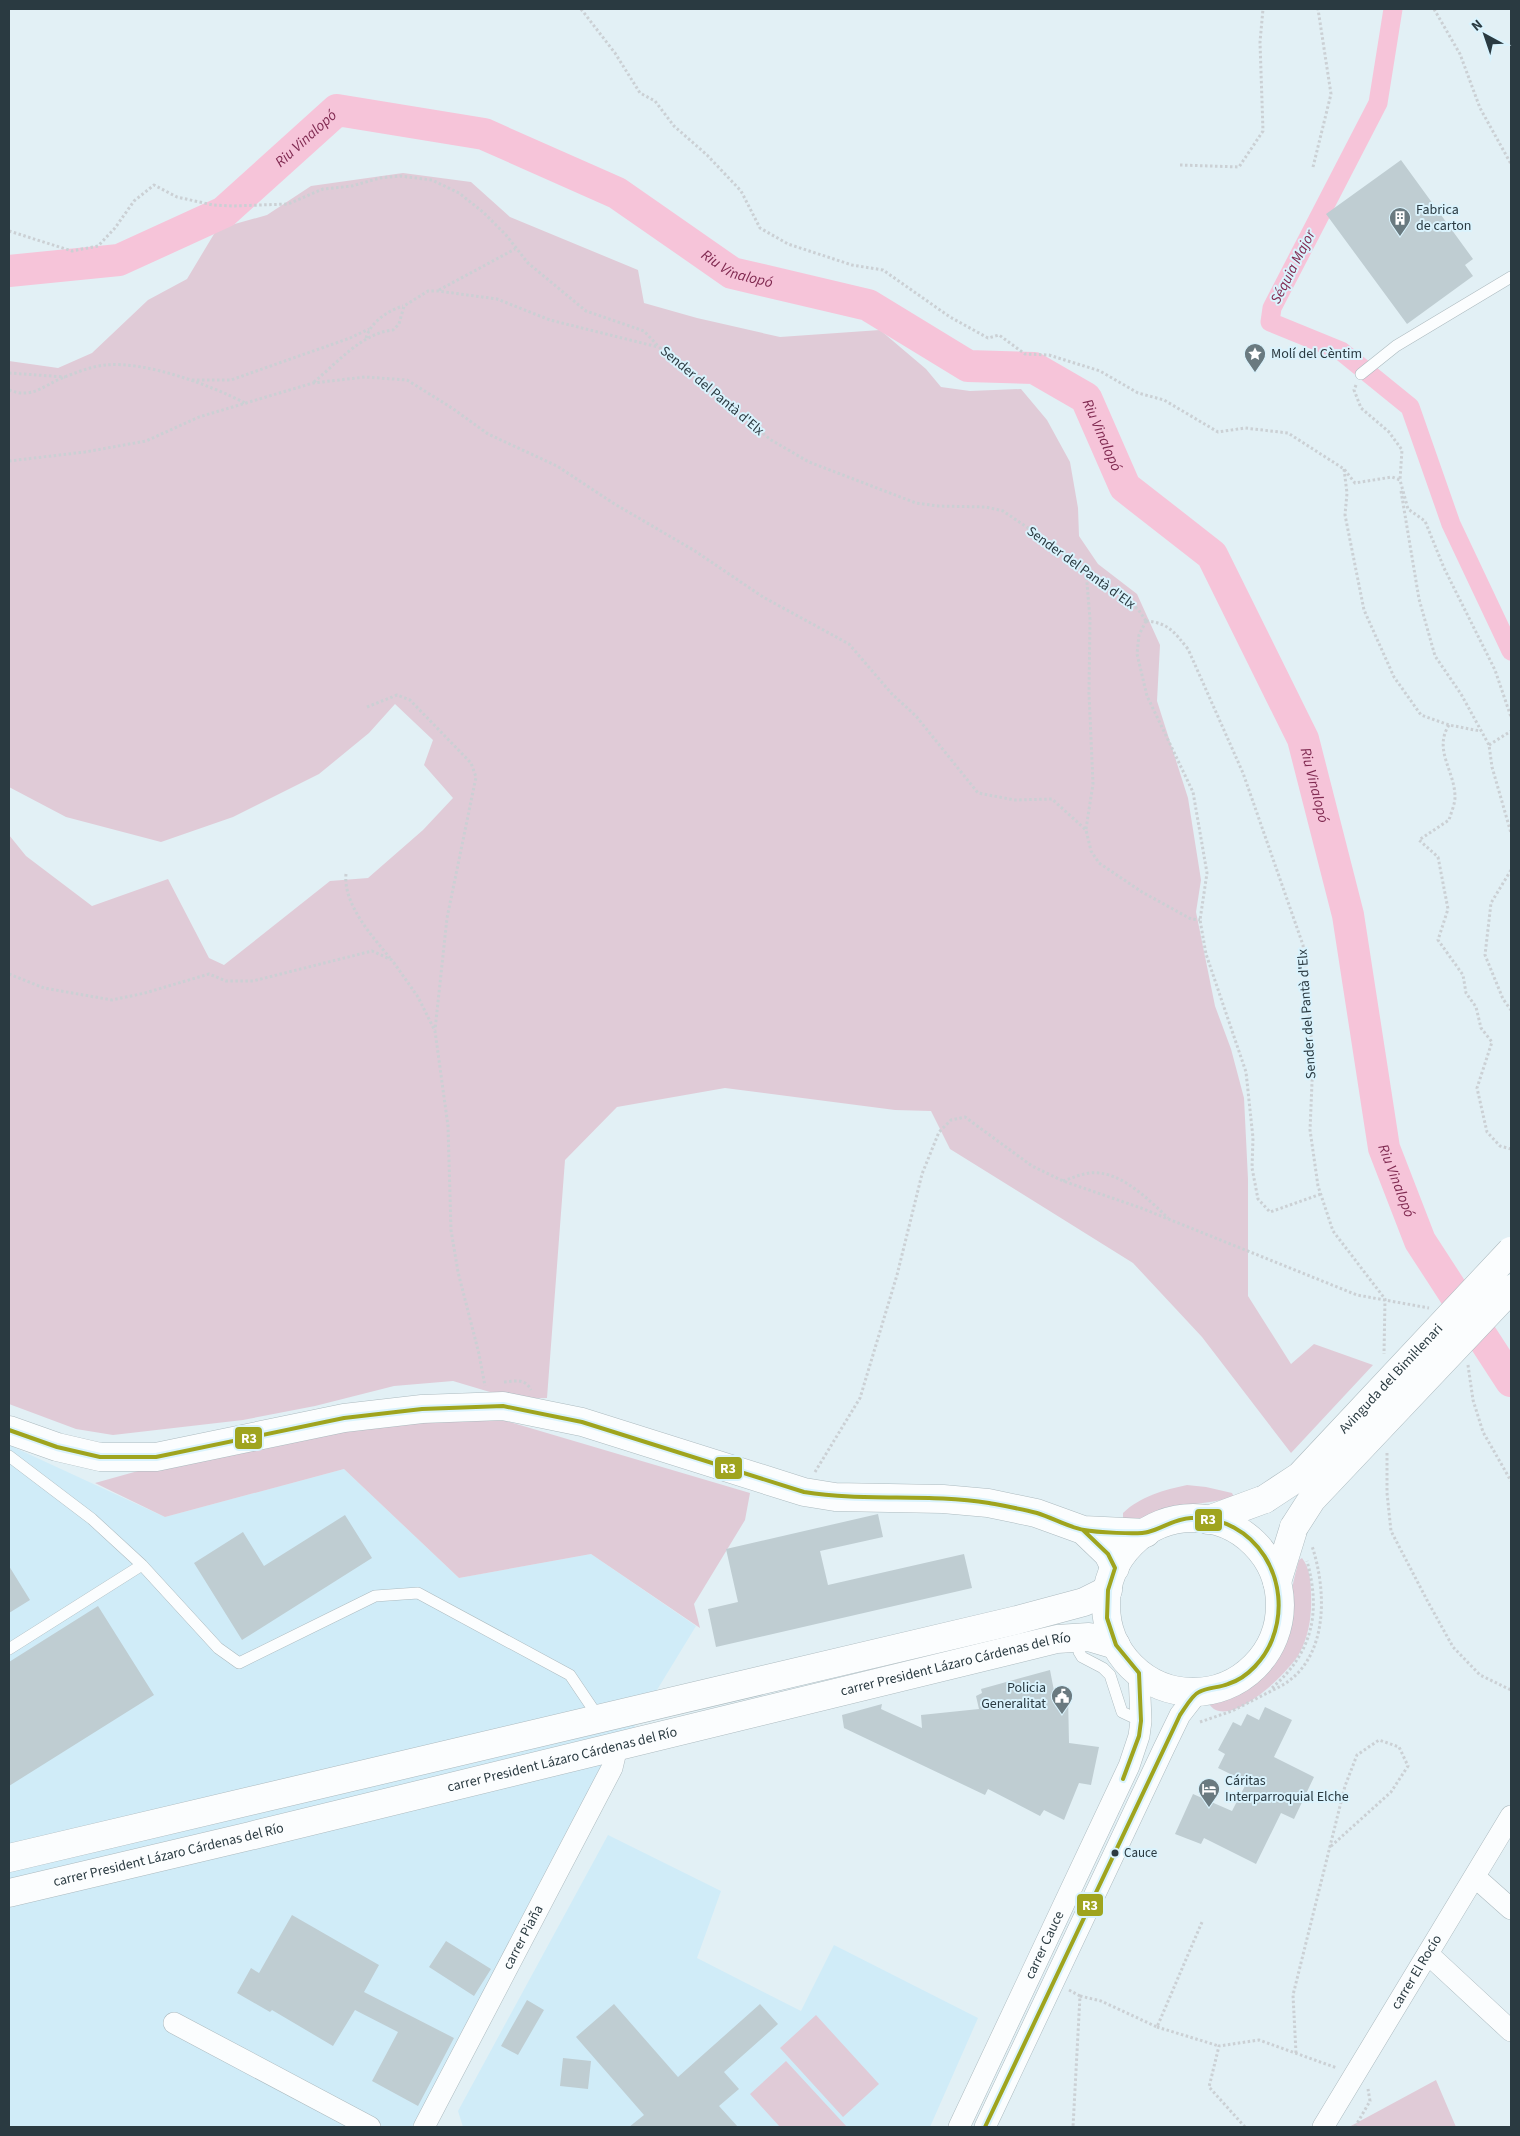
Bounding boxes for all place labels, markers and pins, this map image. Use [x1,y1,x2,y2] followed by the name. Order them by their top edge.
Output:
[1416,200,1471,236] place label: Fabrica de carton
[1388,206,1412,237] building icon: Fabrica de carton
[1243,342,1267,373] place icon: Molí del Cèntim
[1271,344,1362,364] place label: Molí del Cèntim
[981,1678,1046,1714] place label: Policia Generalitat
[1050,1684,1074,1715] public building icon: Policia Generalitat
[1225,1771,1349,1807] place label: Cáritas Interparroquial Elche
[1197,1777,1221,1808] hotel icon: Cáritas Interparroquial Elche
[1124,1844,1157,1862] place label: Cauce
[1110,1848,1120,1858] marker: Cauce

